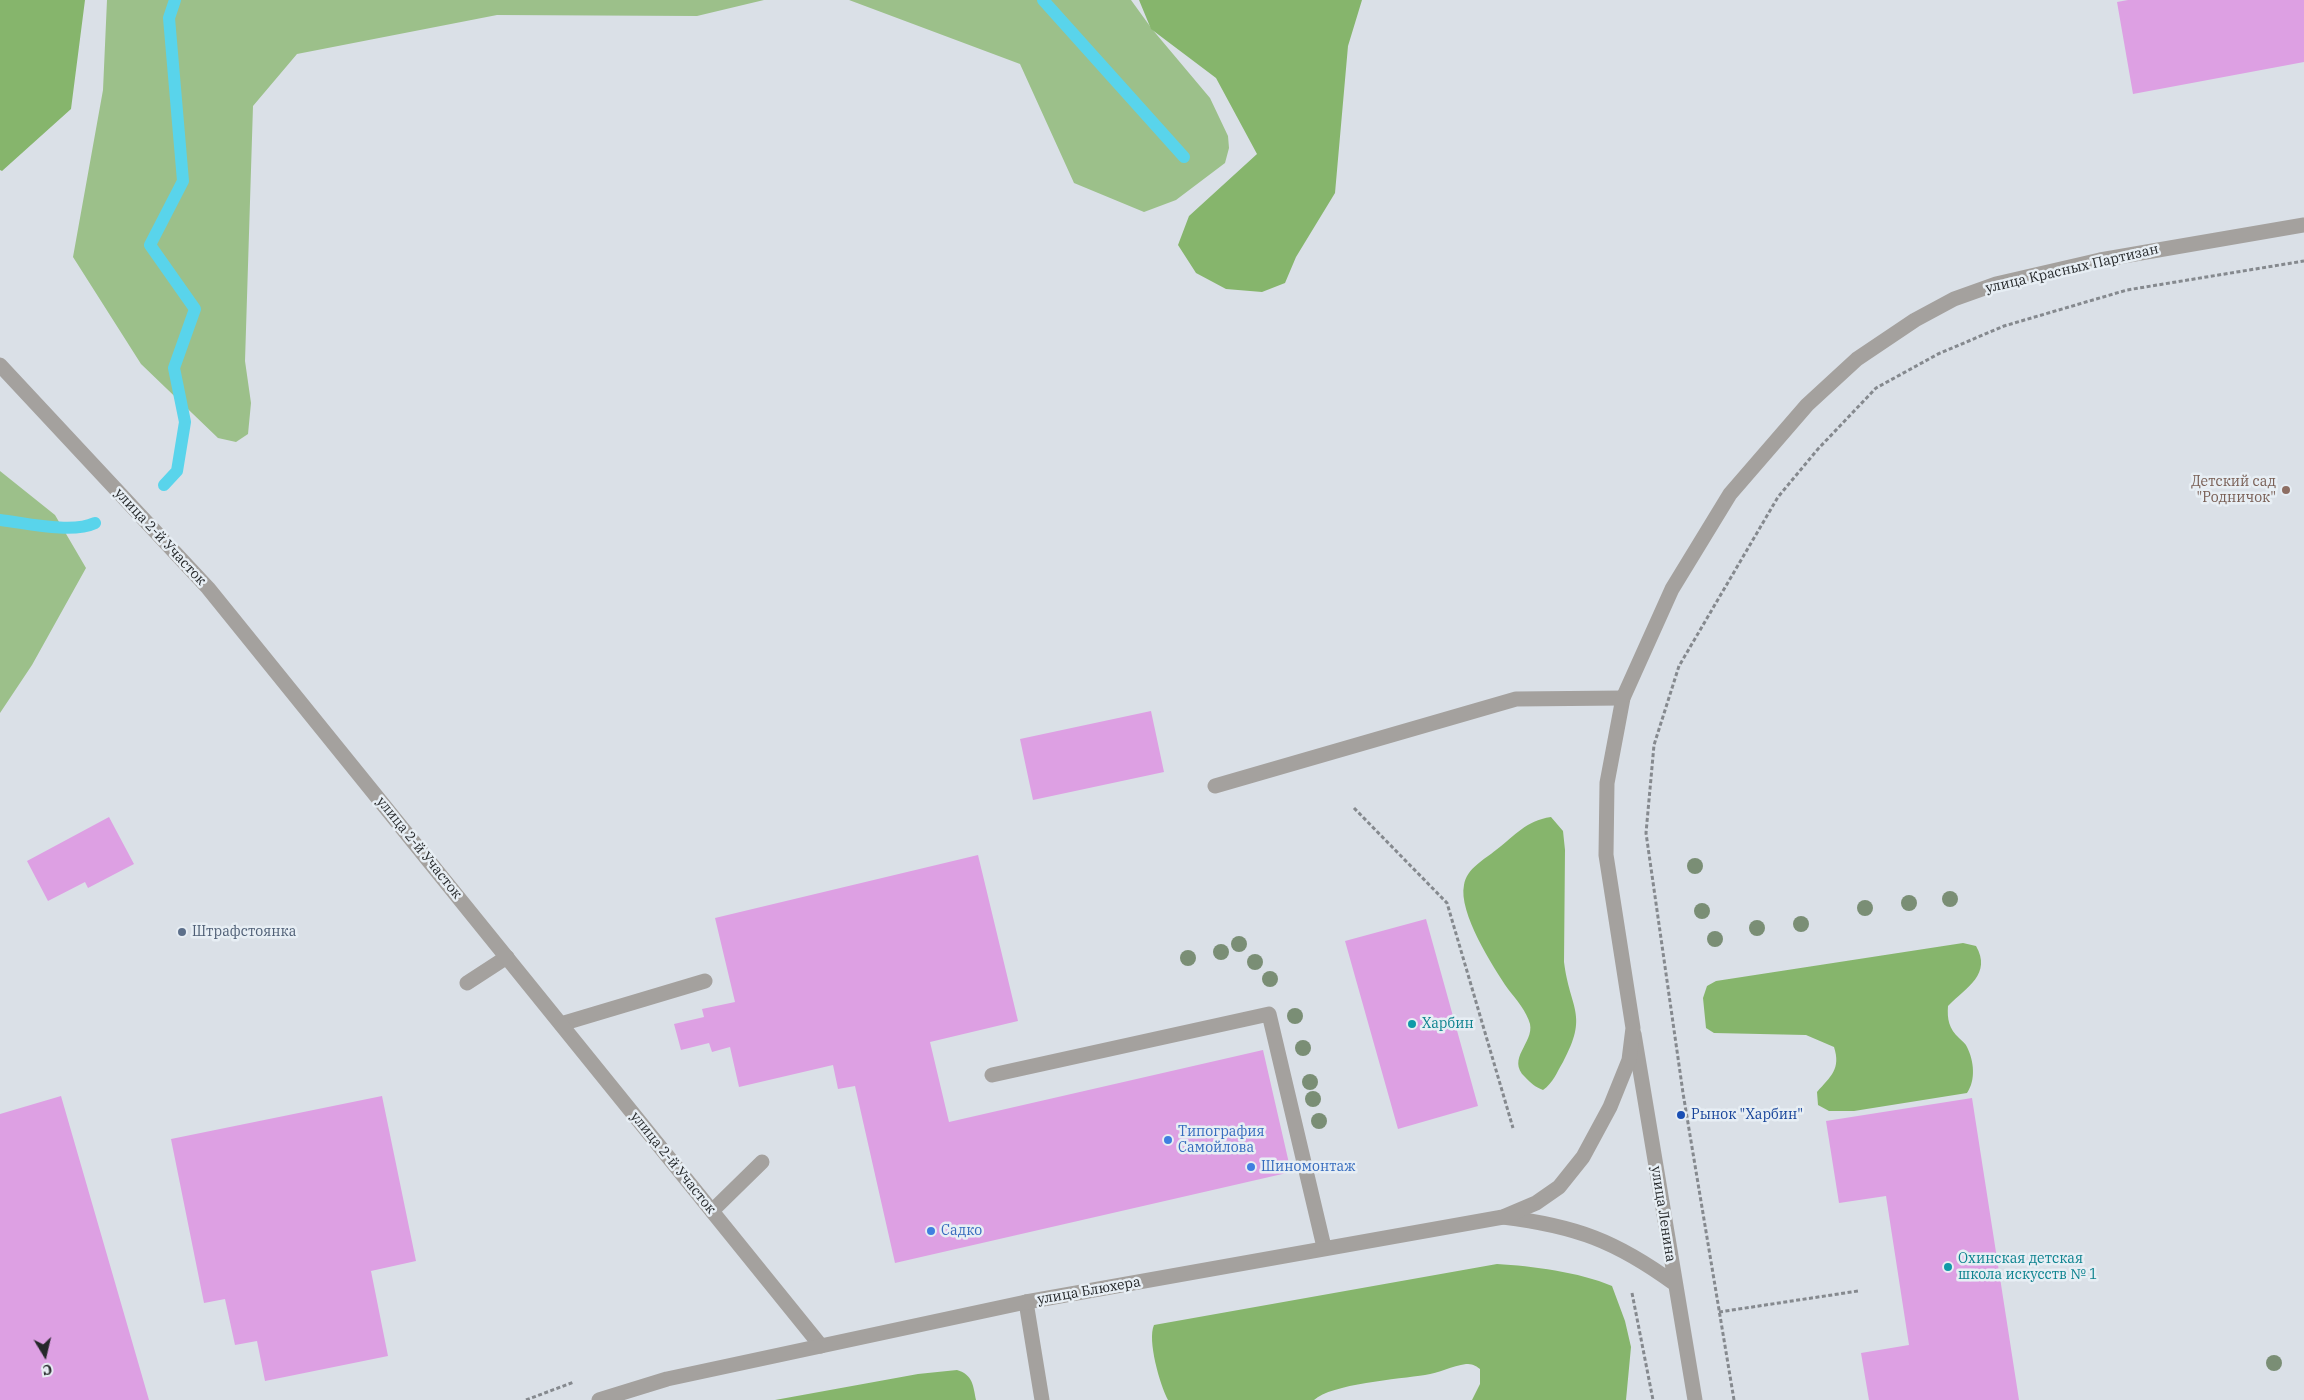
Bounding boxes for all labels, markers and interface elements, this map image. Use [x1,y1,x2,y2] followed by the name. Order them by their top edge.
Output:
[1984,241,2160,297] street label: улица Красных Партизан
[2191,474,2276,507] place label: Детский сад "Родничок"
[2280,484,2292,496] marker: Детский сад "Родничок"
[111,485,209,589] street label: улица 2-й Участок
[373,794,465,902] street label: улица 2-й Участок
[192,924,296,940] place label: Штрафстоянка
[176,926,188,938] marker: Штрафстоянка
[1422,1016,1474,1032] place label: Харбин
[1406,1018,1418,1030] marker: Харбин
[1691,1107,1803,1123] place label: Рынок "Харбин"
[627,1109,719,1217] street label: улица 2-й Участок
[1675,1109,1687,1121] marker: Рынок "Харбин"
[1178,1124,1265,1156] place label: Типография Самойлова
[1162,1134,1174,1146] marker: Типография Самойлова
[1261,1159,1355,1175] place label: Шиномонтаж
[1245,1161,1257,1173] marker: Шиномонтаж
[1647,1165,1679,1263] street label: улица Ленина
[941,1223,982,1239] place label: Садко
[925,1225,937,1237] marker: Садко
[1958,1251,2097,1284] place label: Охинская детская школа искусств № 1
[1942,1261,1954,1273] marker: Охинская детская школа искусств № 1
[1036,1274,1142,1308] street label: улица Блюхера
[20,1330,70,1380] north arrow
[41,1360,53,1379] text: С

